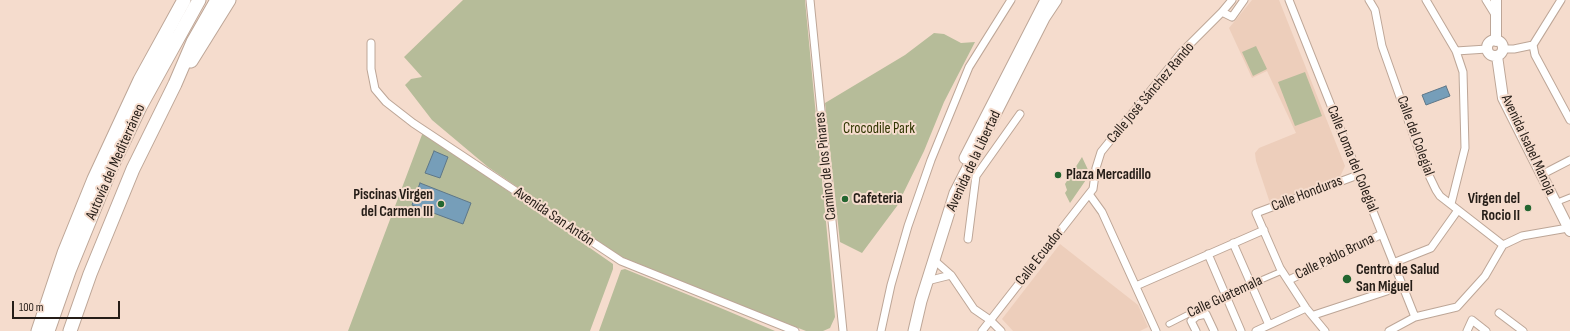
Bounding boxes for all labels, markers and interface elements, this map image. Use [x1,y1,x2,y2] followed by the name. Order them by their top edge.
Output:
[1104,39,1198,147] street label: Calle José Sánchez Rando
[1497,92,1559,198] street label: Avenida Isabel Manoja
[1392,94,1438,178] street label: Calle del Colegial
[82,101,150,223] street label: Autovía del Mediterráneo
[1322,103,1382,215] street label: Calle Loma del Colegial
[943,108,1005,214] street label: Avenida de la Libertad
[811,111,841,221] street label: Camino de los Pinares
[843,120,915,138] park label: Crocodile Park
[1066,166,1151,184] place label: Plaza Mercadillo
[1053,170,1063,180] marker: Plaza Mercadillo
[1269,172,1345,216] street label: Calle Honduras
[510,184,598,250] street label: Avenida San Antón
[353,186,433,221] place label: Piscinas Virgen del Carmen III
[853,190,903,208] place label: Cafeteria
[1468,190,1520,225] place label: Virgen del Rocio II
[840,194,850,204] marker: Cafeteria
[436,199,446,209] marker: Piscinas Virgen del Carmen III
[1523,203,1533,213] marker: Virgen del Rocio II
[1012,225,1068,289] street label: Calle Ecuador
[1293,230,1377,284] street label: Calle Pablo Bruna
[1356,261,1439,296] place label: Centro de Salud San Miguel
[1185,272,1265,322] street label: Calle Guatemala
[1341,273,1353,285] marker: Centro de Salud San Miguel
[14,293,122,319] scale bar
[19,300,44,315] text: 100 m

